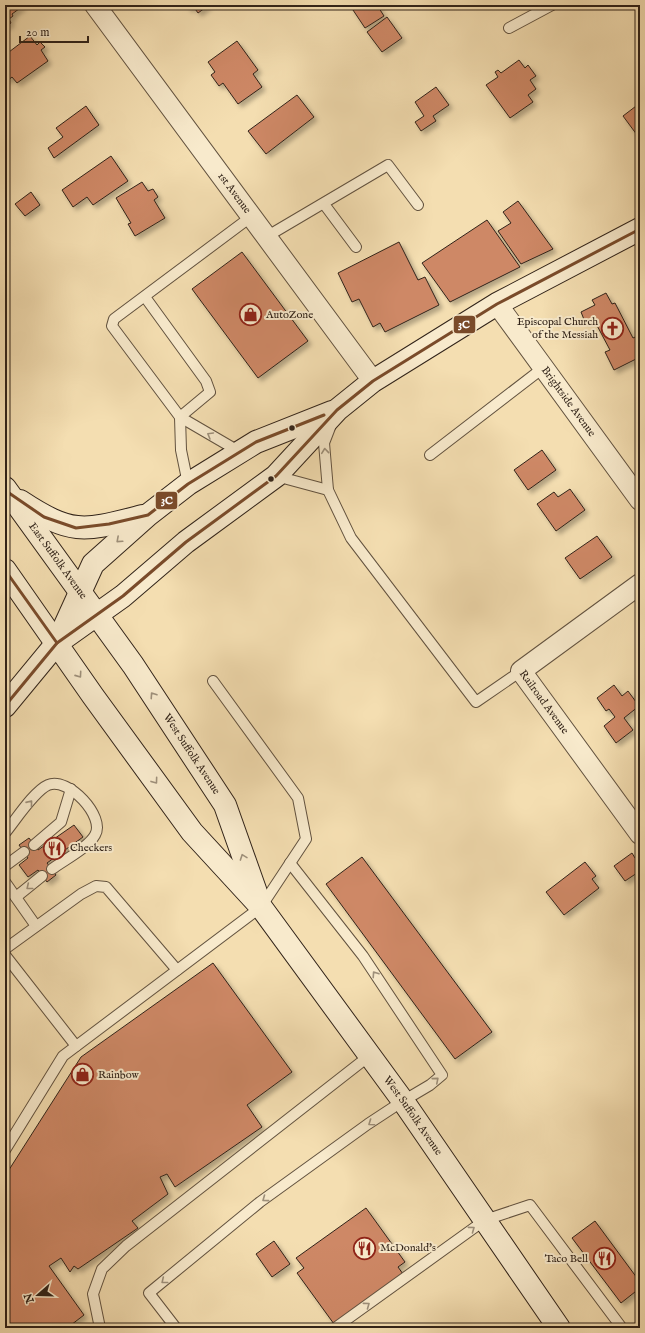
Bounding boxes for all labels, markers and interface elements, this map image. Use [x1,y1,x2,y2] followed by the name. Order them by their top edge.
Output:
[20,18,88,44] scale bar
[26,25,49,40] text: 20 m
[214,170,254,217] street label: 1st Avenue
[237,302,263,328] shop icon: AutoZone
[265,308,313,322] place label: AutoZone
[453,315,476,334] line badge: 3C
[517,315,598,342] place label: Episcopal Church of the Messiah
[600,315,626,341] church icon: Episcopal Church of the Messiah
[458,318,470,332] text: 3C
[538,364,599,440] street label: Brightside Avenue
[287,423,297,433] unlabelled marker
[206,432,214,439] one-way arrow
[321,448,330,454] one-way arrow
[266,474,276,484] unlabelled marker
[155,491,178,510] line badge: 3C
[161,494,173,508] text: 3C
[25,520,90,602] street label: East Suffolk Avenue
[116,535,124,543] one-way arrow
[516,667,572,737] street label: Railroad Avenue
[74,671,81,678] one-way arrow
[150,692,158,699] one-way arrow
[160,711,223,797] street label: West Suffolk Avenue
[150,776,157,783] one-way arrow
[25,800,32,808] one-way arrow
[41,835,67,861] restaurant icon: Checkers
[70,841,112,855] place label: Checkers
[239,853,248,860] one-way arrow
[26,882,33,889] one-way arrow
[373,971,380,978] one-way arrow
[69,1062,95,1088] shop icon: Rainbow
[98,1068,140,1082] place label: Rainbow
[380,1073,445,1158] street label: West Suffolk Avenue
[431,1078,439,1085] one-way arrow
[368,1118,375,1125] one-way arrow
[262,1194,269,1202] one-way arrow
[468,1226,475,1234] one-way arrow
[352,1235,378,1261] restaurant icon: McDonald's
[380,1241,436,1255] place label: McDonald's
[591,1246,617,1272] restaurant icon: Taco Bell
[545,1252,588,1266] place label: Taco Bell
[18,1275,58,1315] north arrow
[161,1276,169,1283] one-way arrow
[21,1291,38,1306] text: N
[362,1303,369,1310] one-way arrow

